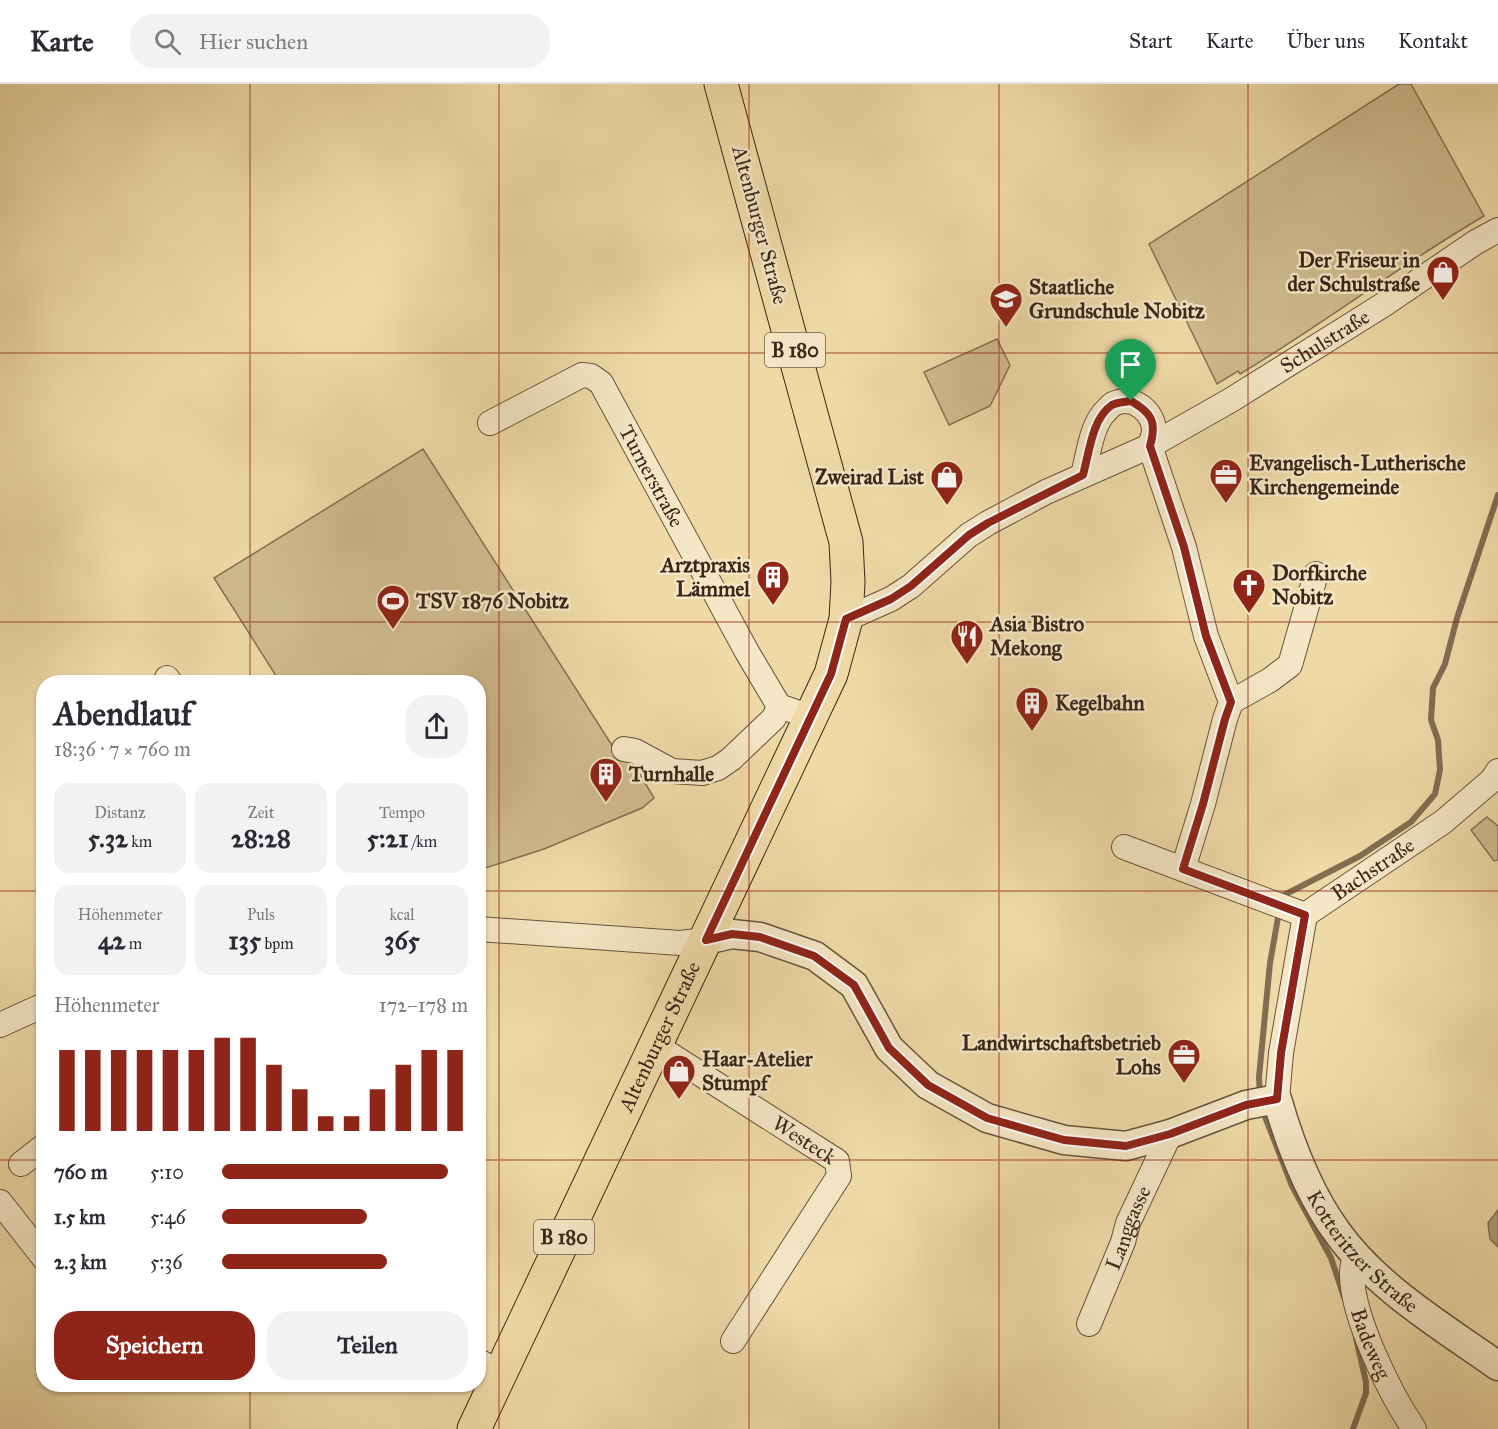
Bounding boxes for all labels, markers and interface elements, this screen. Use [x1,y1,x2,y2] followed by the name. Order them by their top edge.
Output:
[130,14,550,68] search box
[30,24,94,59] text: Karte
[151,25,184,58] icon: search
[199,28,308,55] text: Hier suchen
[1129,28,1173,54] text: Start
[1206,28,1254,54] text: Karte
[1287,28,1365,54] text: Über uns
[1398,28,1468,54] text: Kontakt
[726,142,794,307] street label: Altenburger Straße
[1287,247,1421,297] place label: Der Friseur in der Schulstraße
[1425,254,1461,301] shop icon: Der Friseur in der Schulstraße
[1029,274,1205,324] place label: Staatliche Grundschule Nobitz
[988,281,1024,328] school or university icon: Staatliche Grundschule Nobitz
[1275,304,1375,379] street label: Schulstraße
[765,333,825,367] road number: B 180
[1105,339,1156,401] pin
[1114,348,1147,381] icon: arrive
[613,420,690,532] street label: Turnerstraße
[1249,450,1466,500] place label: Evangelisch-Lutherische Kirchengemeinde
[1208,457,1244,504] office icon: Evangelisch-Lutherische Kirchengemeinde
[929,459,965,506] shop icon: Zweirad List
[815,464,925,490] place label: Zweirad List
[659,552,751,602] place label: Arztpraxis Lämmel
[755,559,791,606] building icon: Arztpraxis Lämmel
[1272,560,1367,610] place label: Dorfkirche Nobitz
[1231,567,1267,614] church icon: Dorfkirche Nobitz
[375,583,411,630] sports icon: TSV 1876 Nobitz
[415,588,569,614] place label: TSV 1876 Nobitz
[988,611,1084,661] place label: Asia Bistro Mekong
[949,618,985,665] restaurant icon: Asia Bistro Mekong
[1014,685,1050,732] building icon: Kegelbahn
[1055,690,1145,716] place label: Kegelbahn
[54,694,192,734] text: Abendlauf
[405,695,468,758] button: share
[54,737,191,761] text: 18:36 · 7 × 760 m
[588,756,624,803] building icon: Turnhalle
[628,761,714,787] place label: Turnhalle
[94,803,146,822] text: Distanz
[248,803,274,822] text: Zeit
[379,803,425,822] text: Tempo
[88,822,128,854] text: 5.32
[231,822,291,854] text: 28:28
[367,822,409,854] text: 5:21
[128,832,152,851] text: km
[409,832,437,851] text: /km
[1326,832,1420,907] street label: Bachstraße
[78,905,162,924] text: Höhenmeter
[247,905,275,924] text: Puls
[389,905,415,924] text: kcal
[98,924,125,956] text: 42
[228,924,261,956] text: 135
[384,924,420,956] text: 365
[125,934,142,953] text: m
[261,934,294,953] text: bpm
[612,957,706,1117] street label: Altenburger Straße
[54,993,159,1017] text: Höhenmeter
[379,993,468,1017] text: 172–178 m
[962,1030,1161,1080] place label: Landwirtschaftsbetrieb Lohs
[1166,1037,1202,1084] office icon: Landwirtschaftsbetrieb Lohs
[702,1046,814,1096] place label: Haar-Atelier Stumpf
[661,1053,697,1100] shop icon: Haar-Atelier Stumpf
[768,1110,841,1170] street label: Westeck
[54,1160,108,1184] text: 760 m
[150,1160,184,1184] text: 5:10
[1100,1181,1157,1274] street label: Langgasse
[1301,1186,1424,1319] street label: Kotteritzer Straße
[54,1205,105,1229] text: 1.5 km
[150,1205,186,1229] text: 5:46
[534,1220,594,1254] road number: B 180
[54,1250,107,1274] text: 2.3 km
[150,1250,183,1274] text: 5:36
[1345,1305,1397,1384] street label: Badeweg
[54,1311,255,1380] button: Speichern
[267,1311,468,1380] button: Teilen

